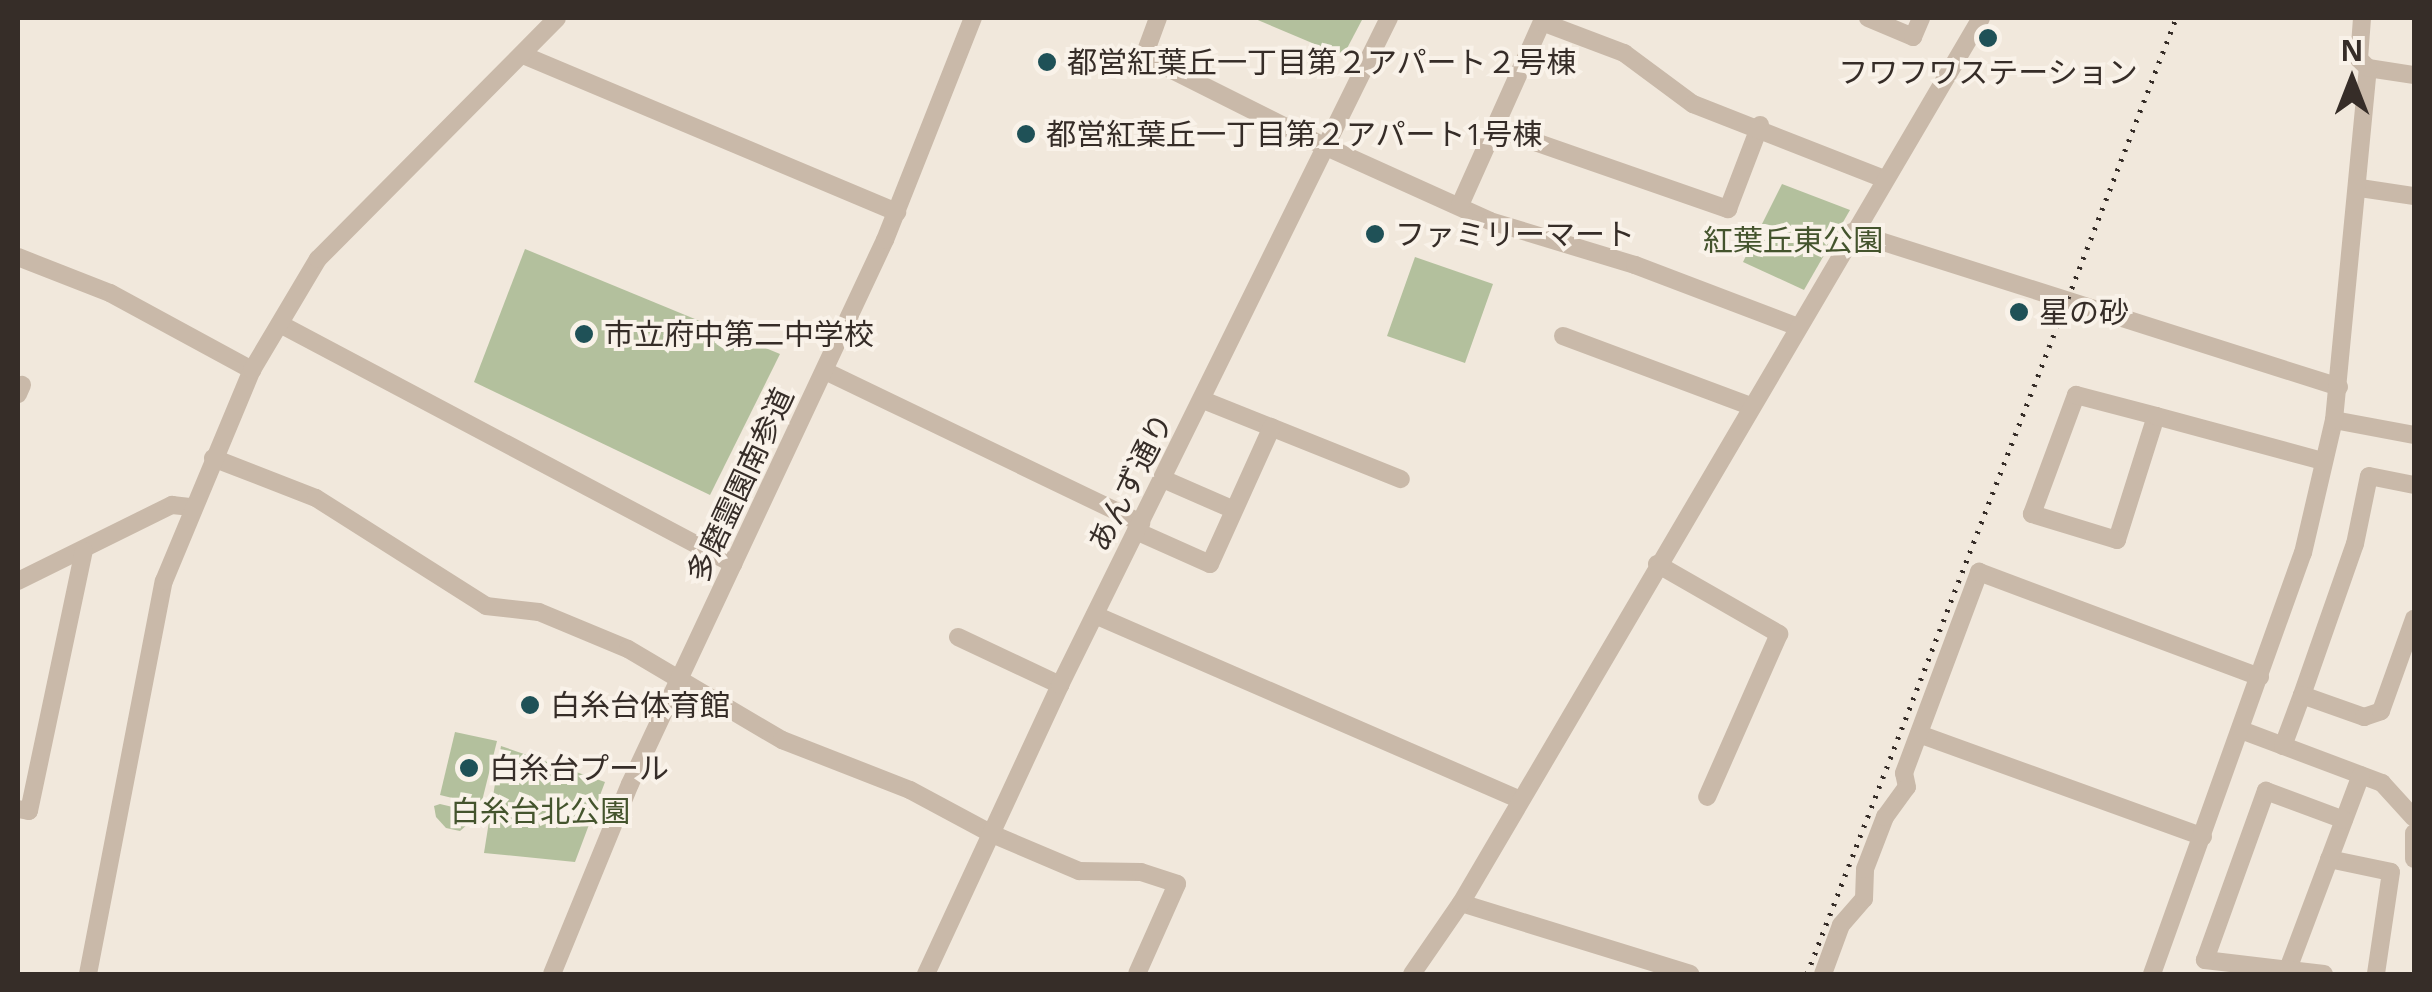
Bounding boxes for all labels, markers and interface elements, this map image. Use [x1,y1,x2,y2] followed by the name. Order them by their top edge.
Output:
[1977,27,1999,49] marker: フワフワステーション
[2302,30,2402,130] north arrow
[2341,31,2363,69] text: N
[1067,44,1577,80] place label: 都営紅葉丘一丁目第２アパート２号棟
[1036,51,1058,73] marker: 都営紅葉丘一丁目第２アパート２号棟
[1838,54,2138,90] place label: フワフワステーション
[1046,116,1543,152] place label: 都営紅葉丘一丁目第２アパート1号棟
[1015,123,1037,145] marker: 都営紅葉丘一丁目第２アパート1号棟
[1395,216,1635,252] place label: ファミリーマート
[1703,222,1883,258] park label: 紅葉丘東公園
[1364,223,1386,245] marker: ファミリーマート
[2039,294,2129,330] place label: 星の砂
[2008,301,2030,323] marker: 星の砂
[604,316,874,352] place label: 市立府中第二中学校
[573,323,595,345] marker: 市立府中第二中学校
[679,382,801,588] street label: 多磨霊園南参道
[1080,407,1180,557] street label: あんず通り
[550,687,730,723] place label: 白糸台体育館
[519,694,541,716] marker: 白糸台体育館
[489,750,669,786] place label: 白糸台プール
[458,757,480,779] marker: 白糸台プール
[450,793,630,829] park label: 白糸台北公園

